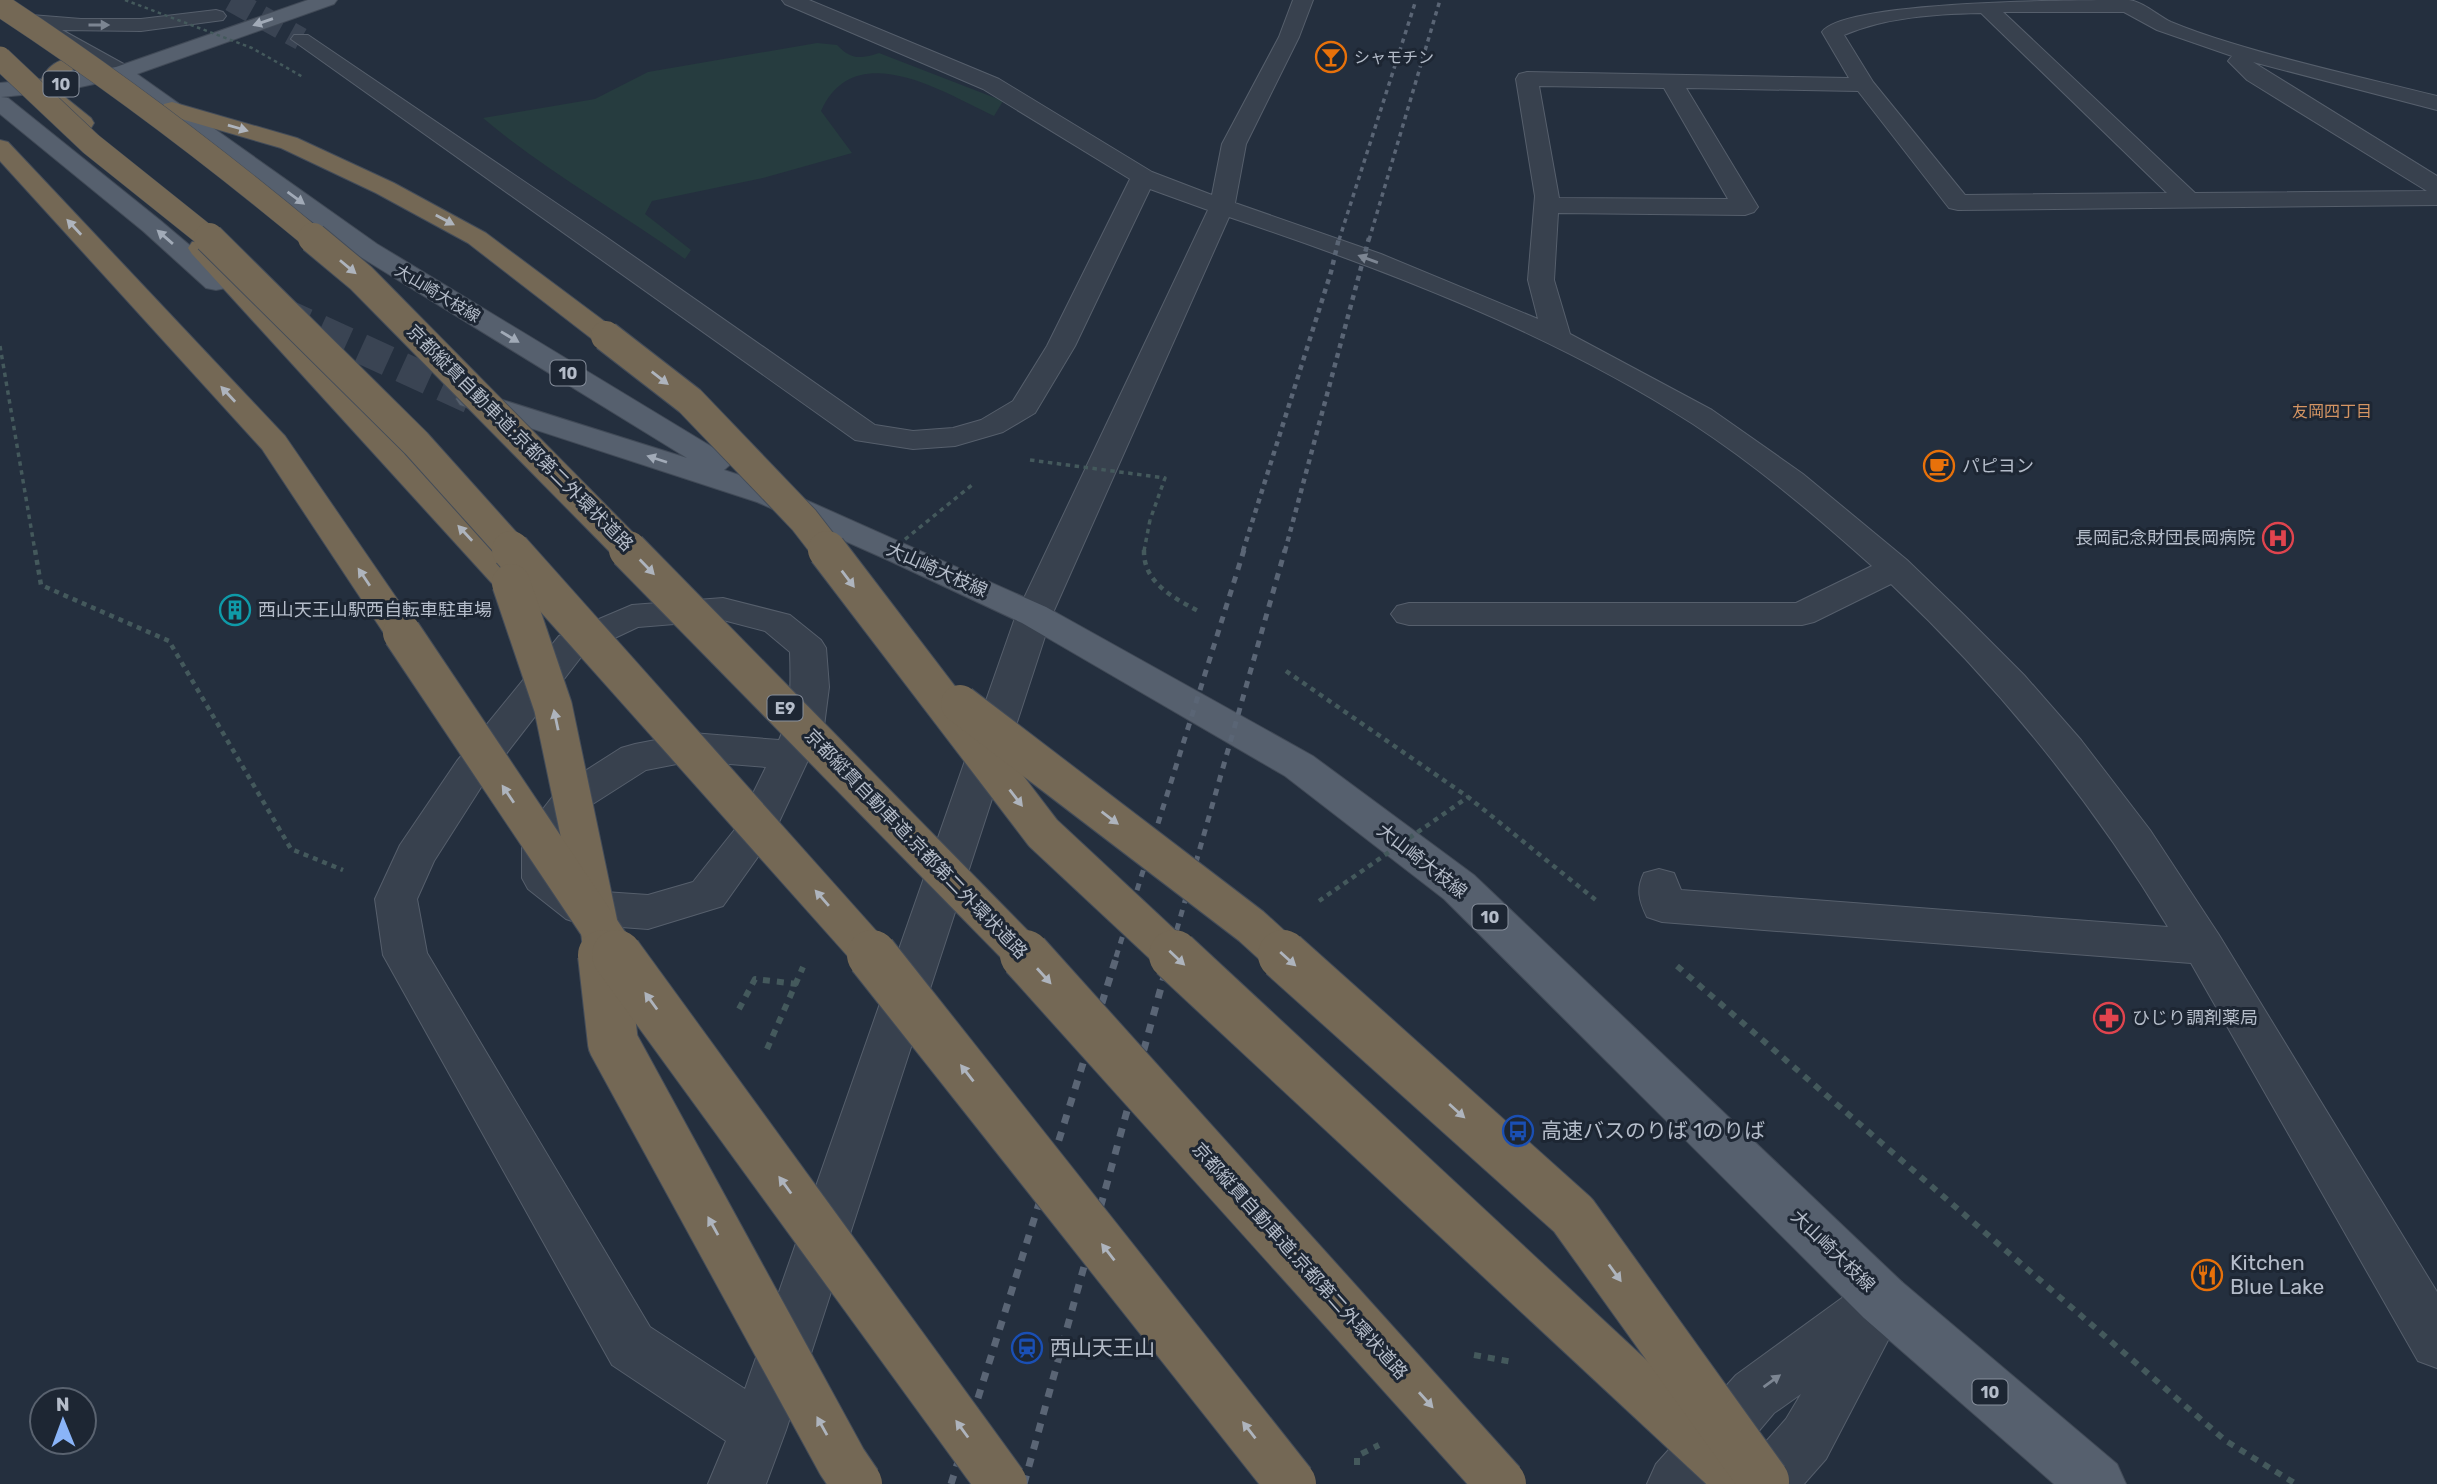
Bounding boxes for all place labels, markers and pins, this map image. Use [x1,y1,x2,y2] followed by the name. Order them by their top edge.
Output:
[1314,40,1348,74] bar icon: シャモチン
[1354,48,1434,67] place label: シャモチン
[1922,449,1956,483] cafe icon: パピヨン
[1962,455,2034,477] place label: パピヨン
[2261,521,2295,555] hospital icon: 長岡記念財団長岡病院
[2075,527,2255,549] place label: 長岡記念財団長岡病院
[218,593,252,627] building icon: 西山天王山駅西自転車駐車場
[258,599,492,621] place label: 西山天王山駅西自転車駐車場
[2092,1001,2126,1035] pharmacy icon: ひじり調剤薬局
[2132,1007,2258,1029] place label: ひじり調剤薬局
[1501,1114,1535,1148] bus stop icon: 高速バスのりば 1のりば
[1541,1118,1765,1143] place label: 高速バスのりば 1のりば
[2230,1250,2324,1299] place label: Kitchen Blue Lake
[2190,1258,2224,1292] restaurant icon: Kitchen Blue Lake
[1010,1331,1044,1365] station icon: 西山天王山
[1050,1335,1155,1360] place label: 西山天王山

